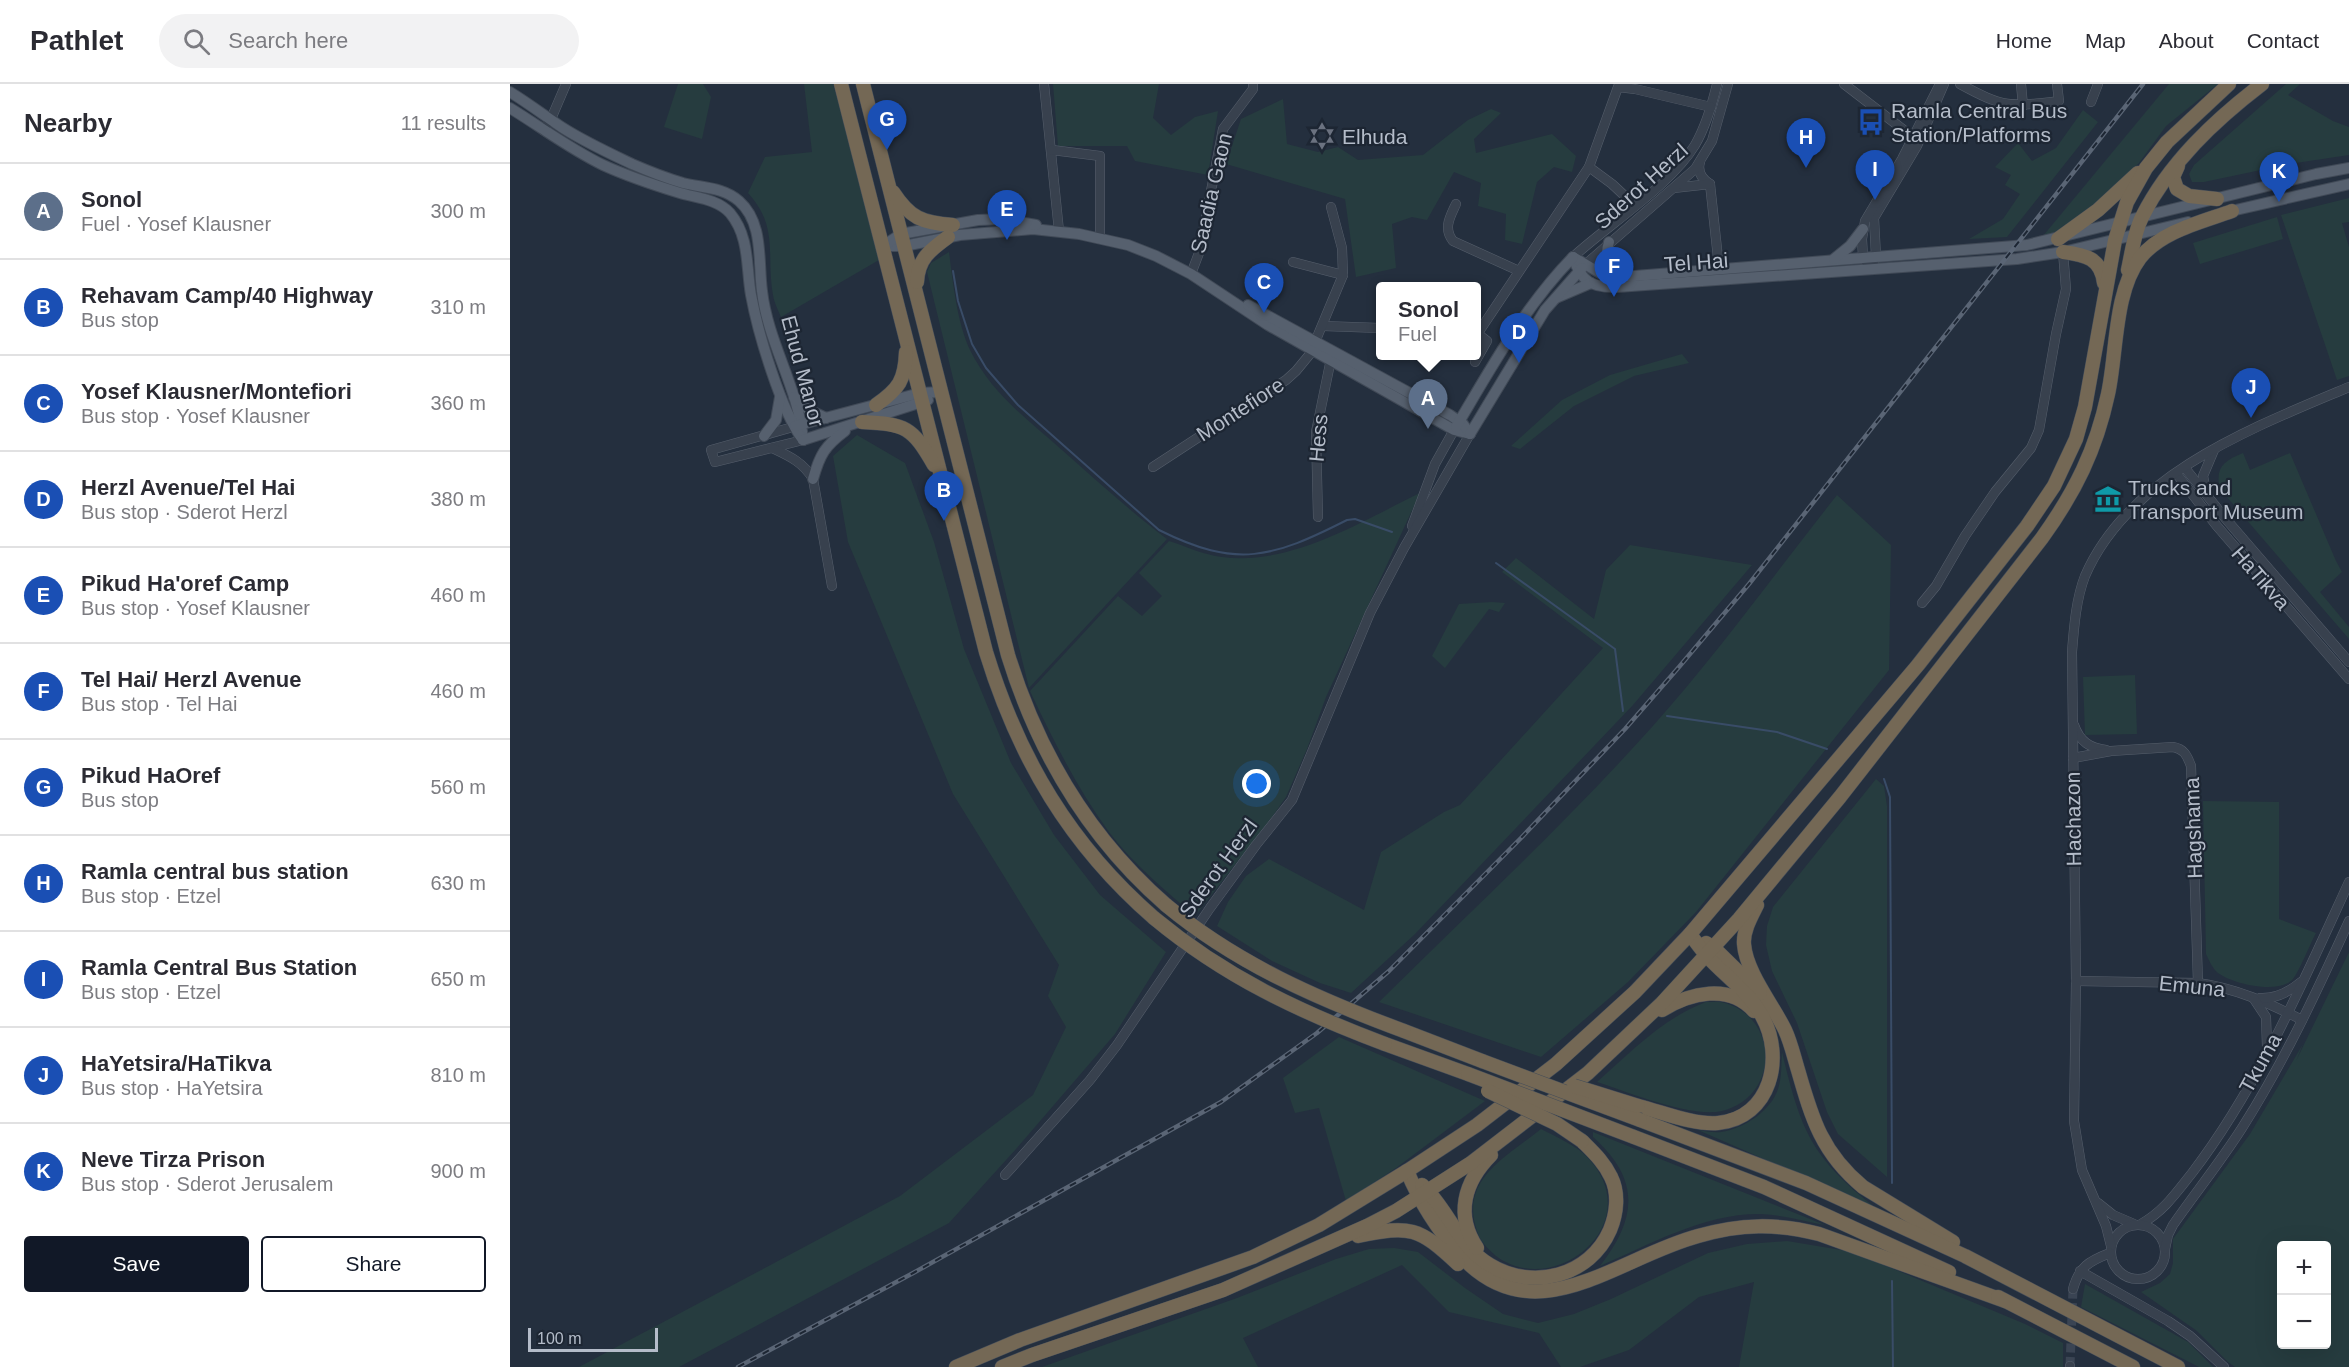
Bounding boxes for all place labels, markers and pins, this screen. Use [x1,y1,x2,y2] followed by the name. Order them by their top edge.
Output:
[1891,99,2067,146] place label: Ramla Central Bus Station/Platforms
[868,100,907,150] pin: G
[1856,107,1886,137] bus stop icon: Ramla Central Bus Station/Platforms
[1786,118,1826,168] pin: H
[1307,121,1337,151] synagogue icon: Elhuda
[1342,125,1408,148] place label: Elhuda
[1856,150,1894,200] pin: I
[2260,152,2298,202] pin: K
[988,190,1026,240] pin: E
[1594,248,1634,297] pin: F
[1244,264,1284,313] pin: C
[1500,314,1538,363] pin: D
[2232,368,2270,418] pin: J
[1408,380,1448,429] pin: A
[924,472,964,521] pin: B
[2128,476,2303,523] place label: Trucks and Transport Museum
[2093,484,2123,514] museum icon: Trucks and Transport Museum

